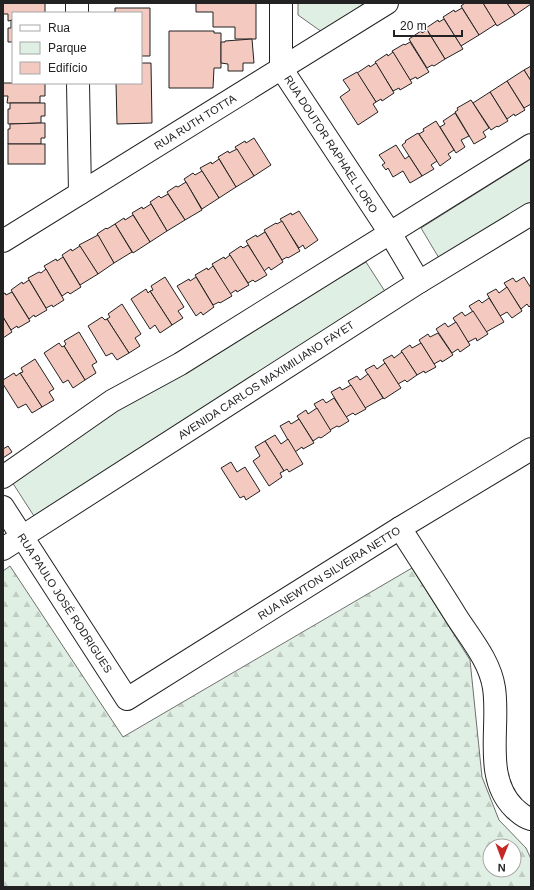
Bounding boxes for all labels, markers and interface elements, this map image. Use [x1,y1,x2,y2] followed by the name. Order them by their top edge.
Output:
[12,12,142,84] legend
[394,12,462,38] scale bar
[400,19,427,33] text: 20 m
[48,21,70,35] text: Rua
[48,41,87,55] text: Parque
[48,61,88,75] text: Edifício
[282,73,380,215] street label: RUA DOUTOR RAPHAEL LORO
[152,92,239,152] street label: RUA RUTH TOTTA
[176,318,356,442] street label: AVENIDA CARLOS MAXIMILIANO FAYET
[256,524,403,622] street label: RUA NEWTON SILVEIRA NETTO
[15,531,115,675] street label: RUA PAULO JOSÉ RODRIGUES
[482,838,522,878] north arrow
[498,862,506,874] text: N

